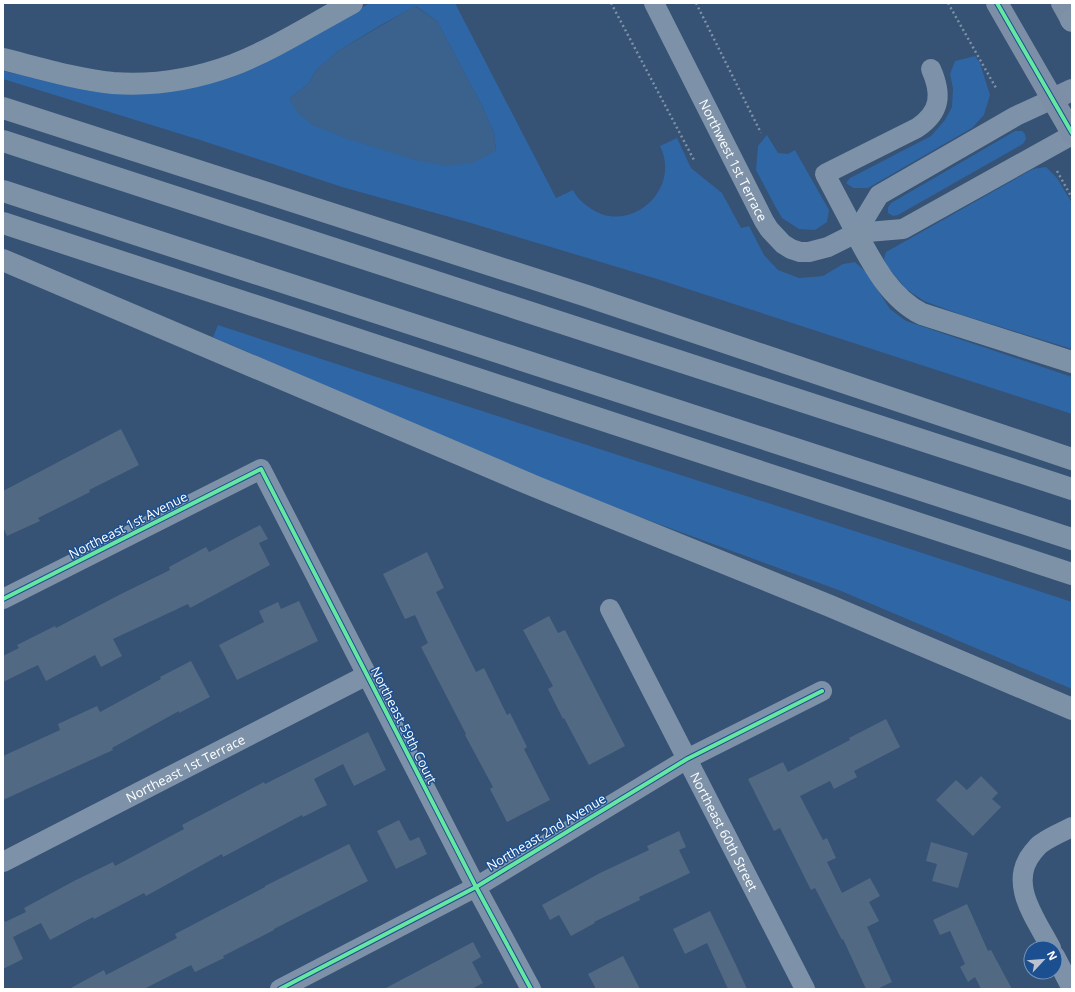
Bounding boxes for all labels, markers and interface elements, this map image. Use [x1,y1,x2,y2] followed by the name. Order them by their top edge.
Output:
[695,96,772,224] street label: Northwest 1st Terrace
[65,487,191,563] street label: Northeast 1st Avenue
[367,663,441,787] street label: Northeast 59th Court
[123,730,248,806] street label: Northeast 1st Terrace
[686,769,762,894] street label: Northeast 60th Street
[483,789,609,875] street label: Northeast 2nd Avenue
[1023,940,1063,980] north arrow
[1044,948,1061,963] text: N

